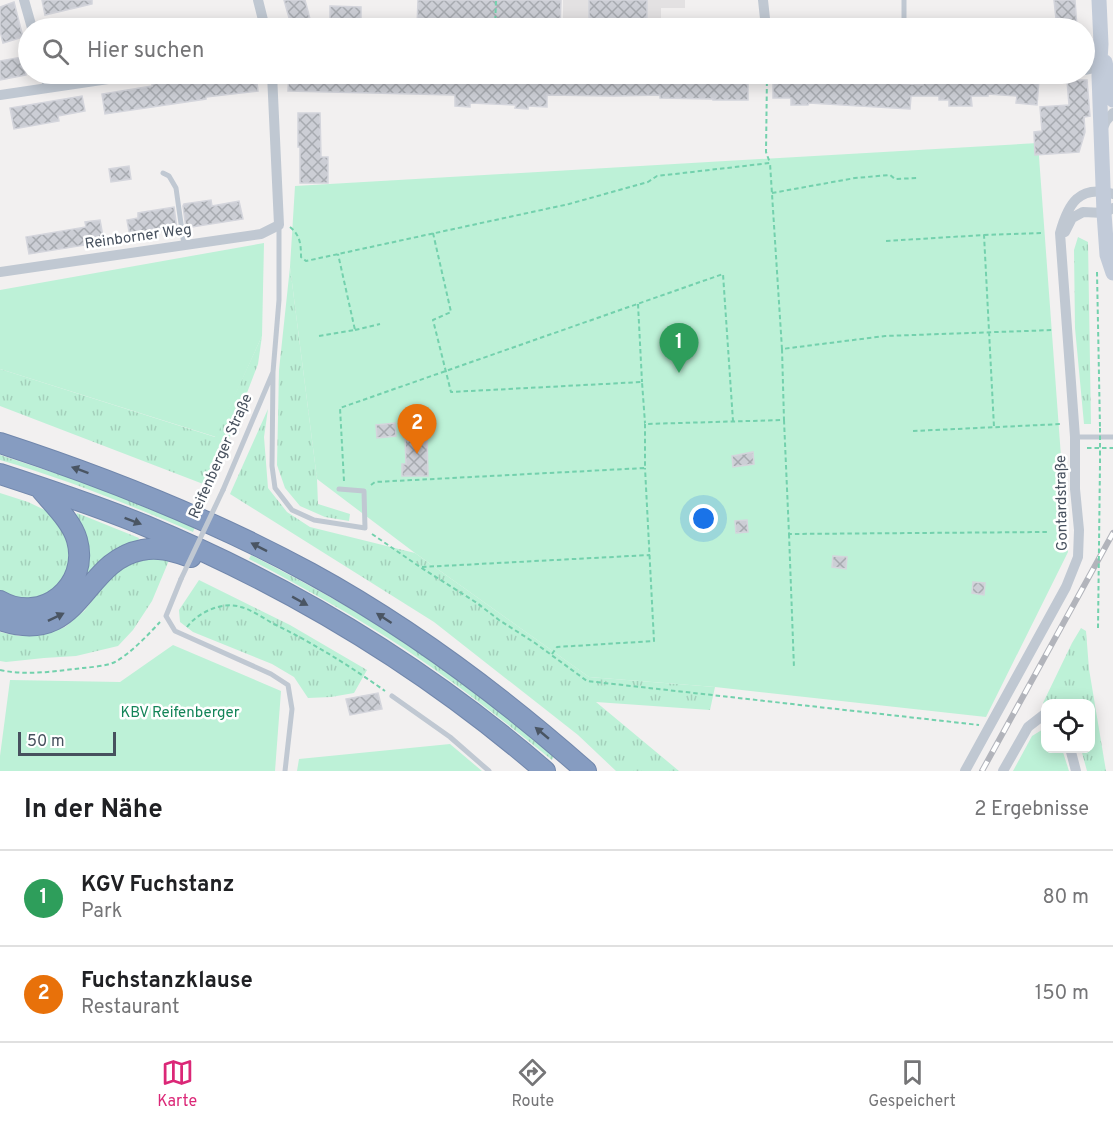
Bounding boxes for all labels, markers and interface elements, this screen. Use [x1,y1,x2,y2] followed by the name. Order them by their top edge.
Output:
[18,18,1095,84] search box
[39,35,72,68] icon: search
[87,38,204,65] text: Hier suchen
[84,221,193,254] street label: Reinborner Weg
[660,324,698,373] pin: 1
[185,391,257,522] street label: Reifenberger Straße
[398,404,436,454] pin: 2
[1052,455,1073,551] street label: Gontardstraße
[71,465,89,474] one-way arrow
[689,504,718,533] your location
[125,516,143,526] one-way arrow
[250,542,268,552] one-way arrow
[292,596,309,606] one-way arrow
[48,613,65,622] one-way arrow
[376,613,392,624] one-way arrow
[1041,699,1095,753] map controls
[1041,699,1095,753] button: locate
[120,704,240,723] park label: KBV Reifenberger
[534,727,549,739] one-way arrow
[18,729,116,756] scale bar
[27,732,65,752] text: 50 m
[24,794,163,827] text: In der Nähe
[974,797,1089,823] text: 2 Ergebnisse
[81,872,234,899] text: KGV Fuchstanz
[40,885,48,911] text: 1
[1043,885,1089,911] text: 80 m
[81,899,122,925] text: Park
[81,968,253,995] text: Fuchstanzklause
[37,981,50,1007] text: 2
[1035,981,1089,1007] text: 150 m
[81,995,180,1021] text: Restaurant
[157,1056,197,1112] tab: Karte
[511,1056,554,1112] tab: Route
[868,1056,956,1112] tab: Gespeichert

